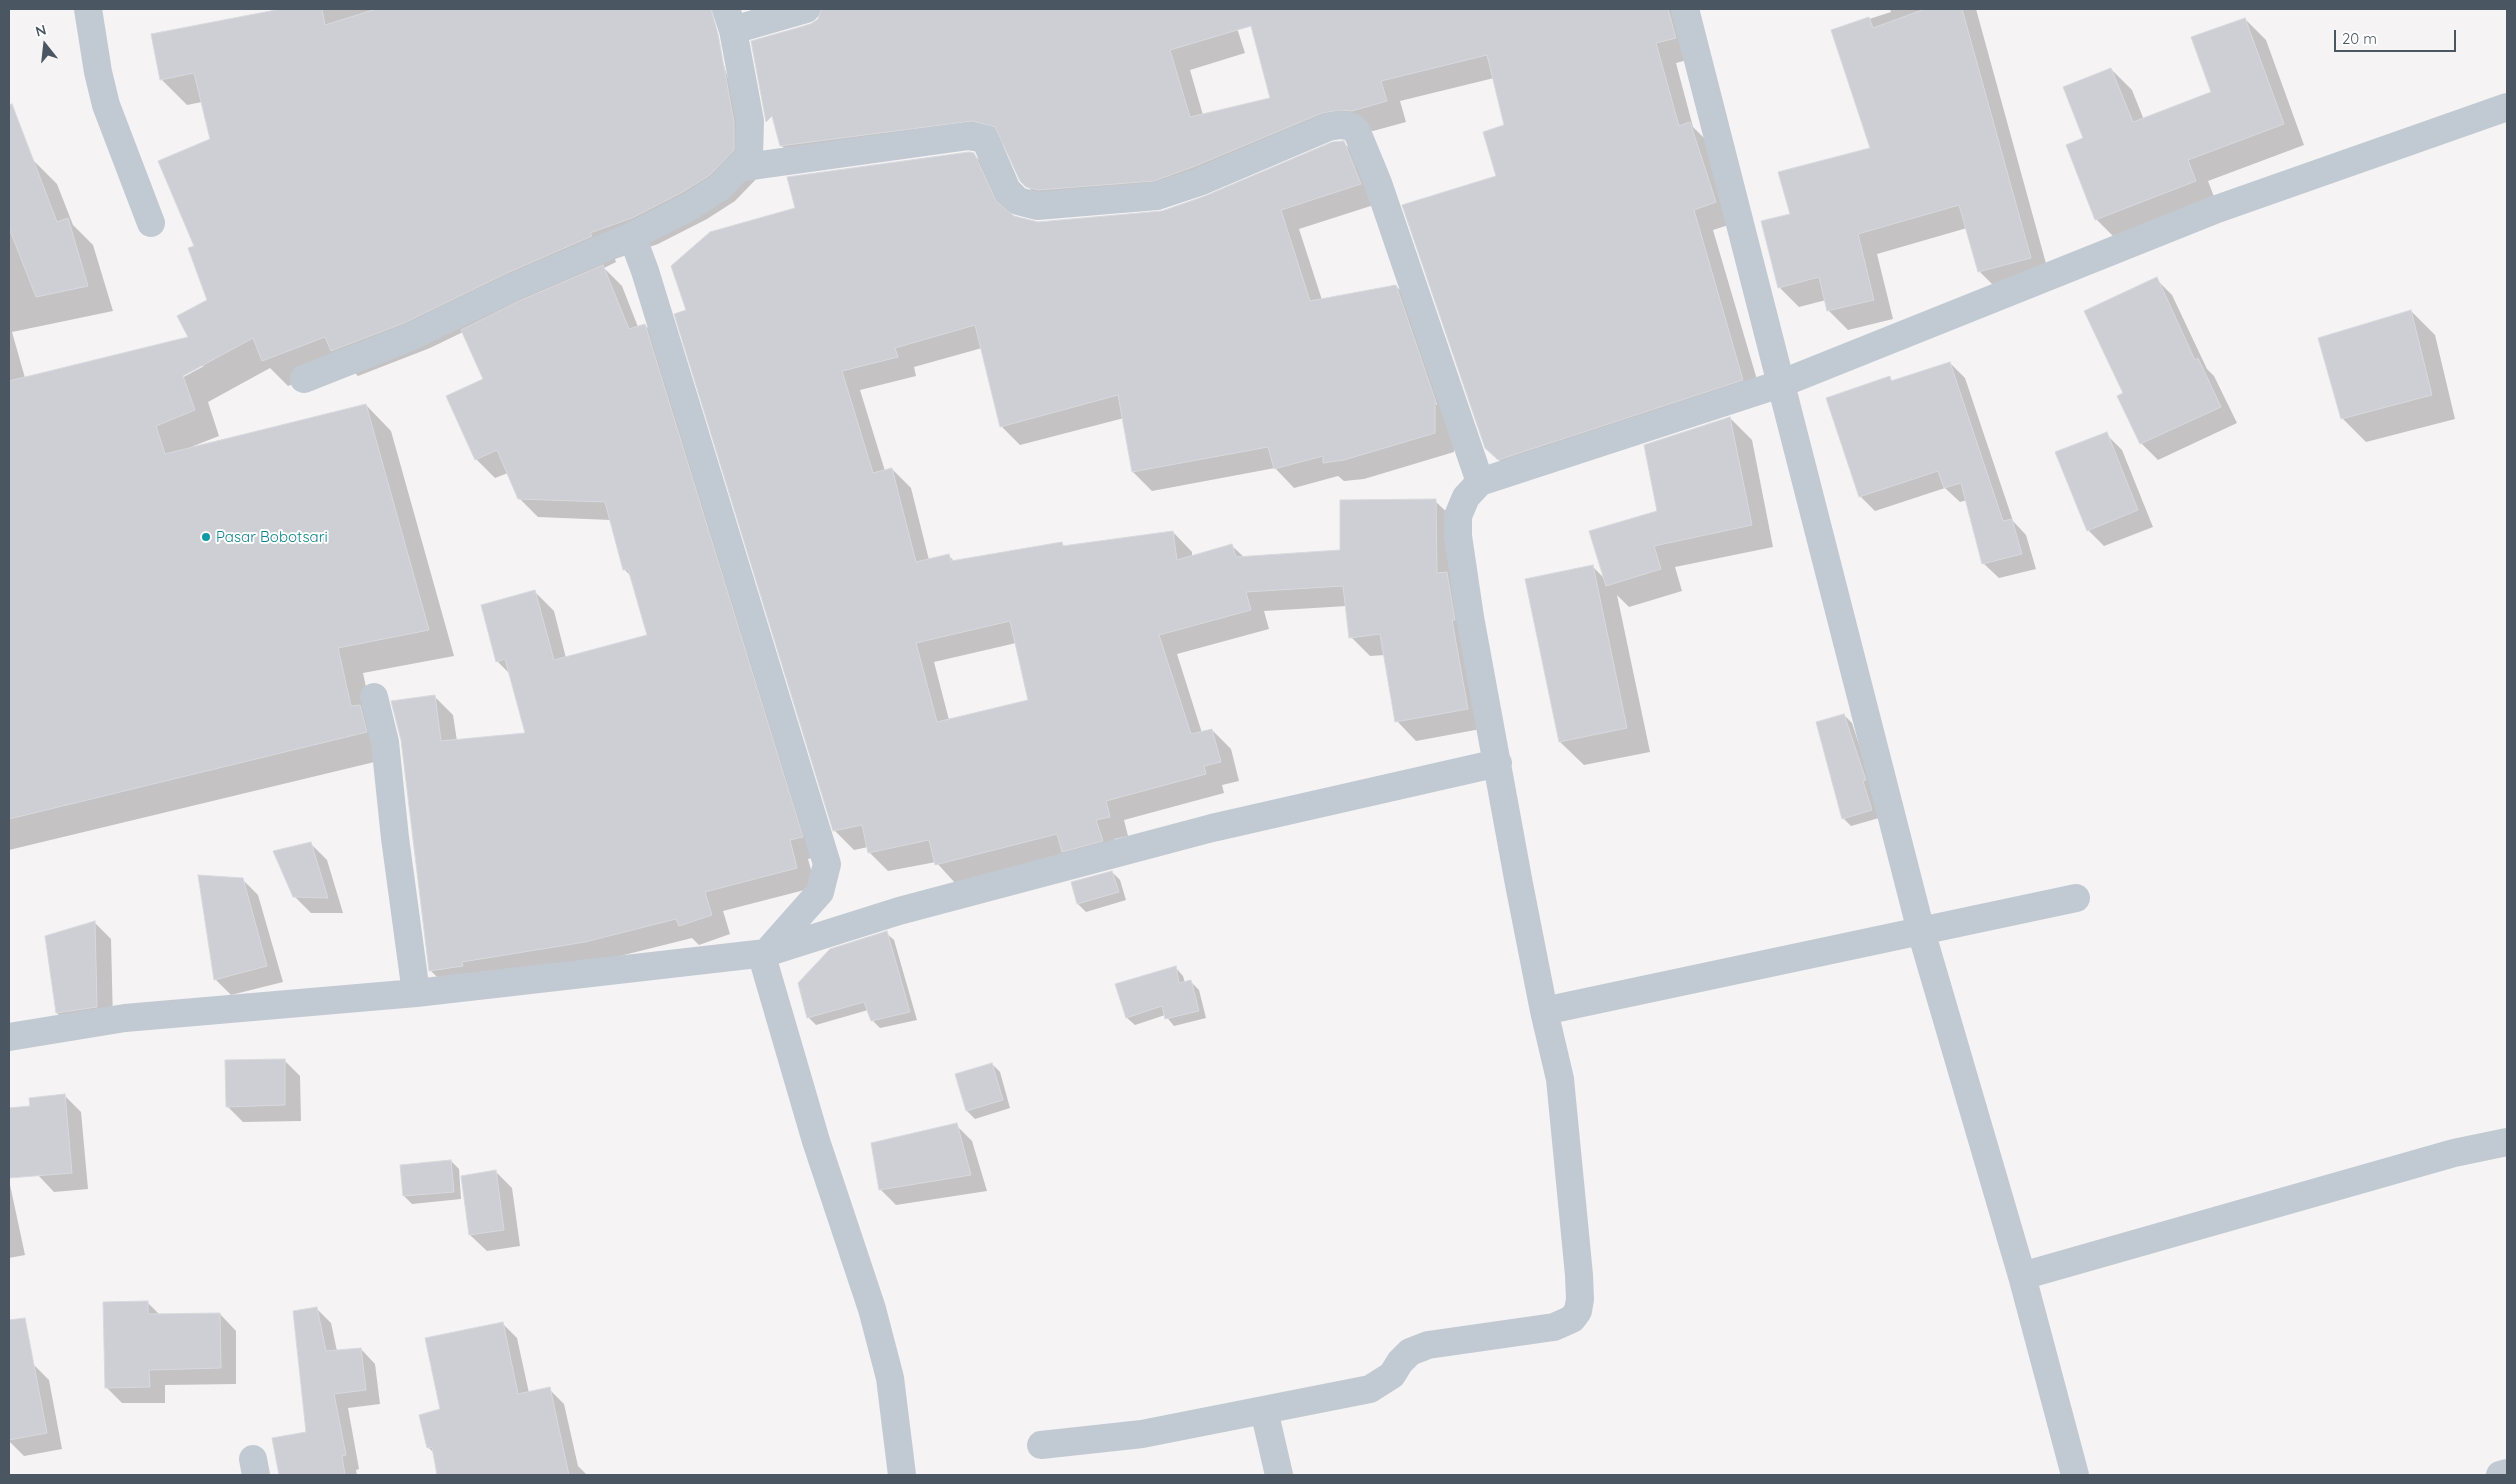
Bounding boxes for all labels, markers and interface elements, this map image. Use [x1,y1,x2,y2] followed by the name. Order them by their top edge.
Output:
[20,20,70,70] north arrow
[2336,20,2458,52] scale bar
[33,21,48,41] text: N
[2342,29,2377,48] text: 20 m
[216,528,328,546] place label: Pasar Bobotsari
[200,531,212,543] marker: Pasar Bobotsari

